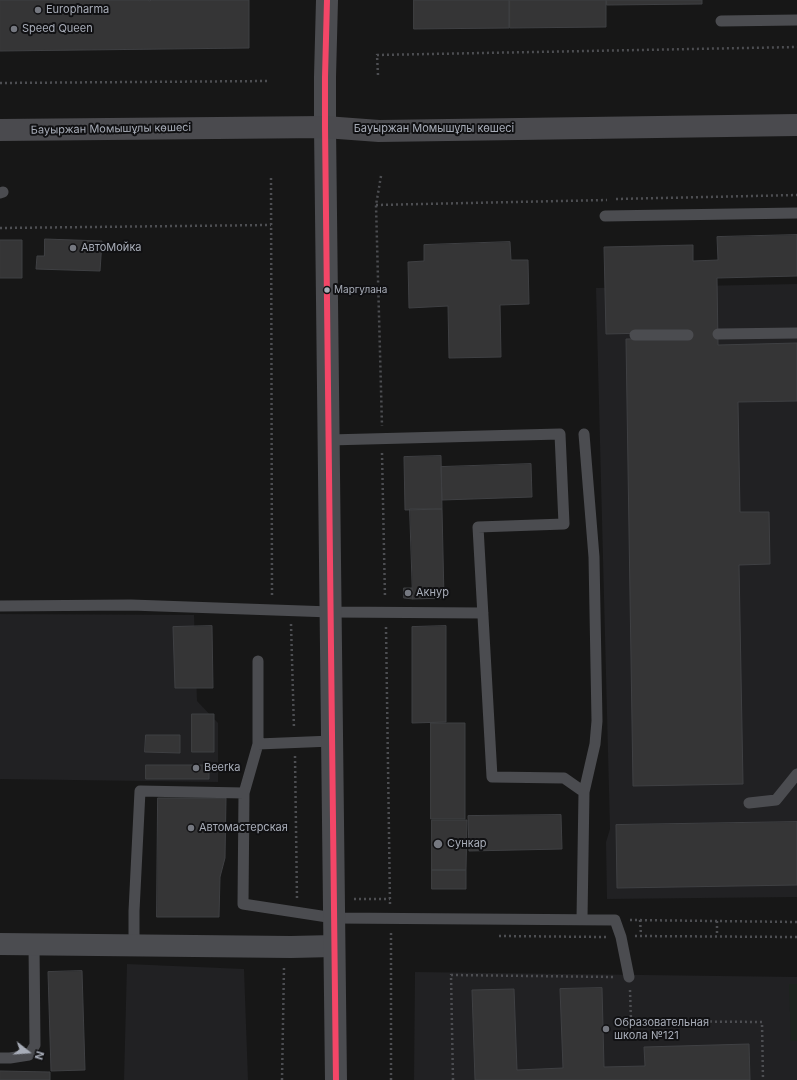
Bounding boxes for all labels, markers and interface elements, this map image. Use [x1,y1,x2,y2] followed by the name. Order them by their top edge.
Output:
[46,3,109,17] place label: Europharma
[33,5,43,15] marker: Europharma
[22,22,93,36] place label: Speed Queen
[9,24,19,34] marker: Speed Queen
[31,121,191,137] street label: Бауыржан Момышұлы көшесі
[354,122,514,136] street label: Бауыржан Момышұлы көшесі
[81,241,142,255] place label: АвтоМойка
[68,243,78,253] marker: АвтоМойка
[334,284,387,296] place label: Маргулана
[322,285,332,295] marker: Маргулана
[416,586,449,600] place label: Акнур
[403,588,413,598] marker: Акнур
[204,761,241,775] place label: Beerka
[191,763,201,773] marker: Beerka
[199,821,288,835] place label: Автомастерская
[186,823,196,833] marker: Автомастерская
[447,837,487,851] place label: Сункар
[432,838,444,850] marker: Сункар
[614,1016,709,1042] place label: Образовательная школа №121
[601,1024,611,1034] marker: Образовательная школа №121
[8,1032,48,1072] north arrow
[32,1049,47,1062] text: N

